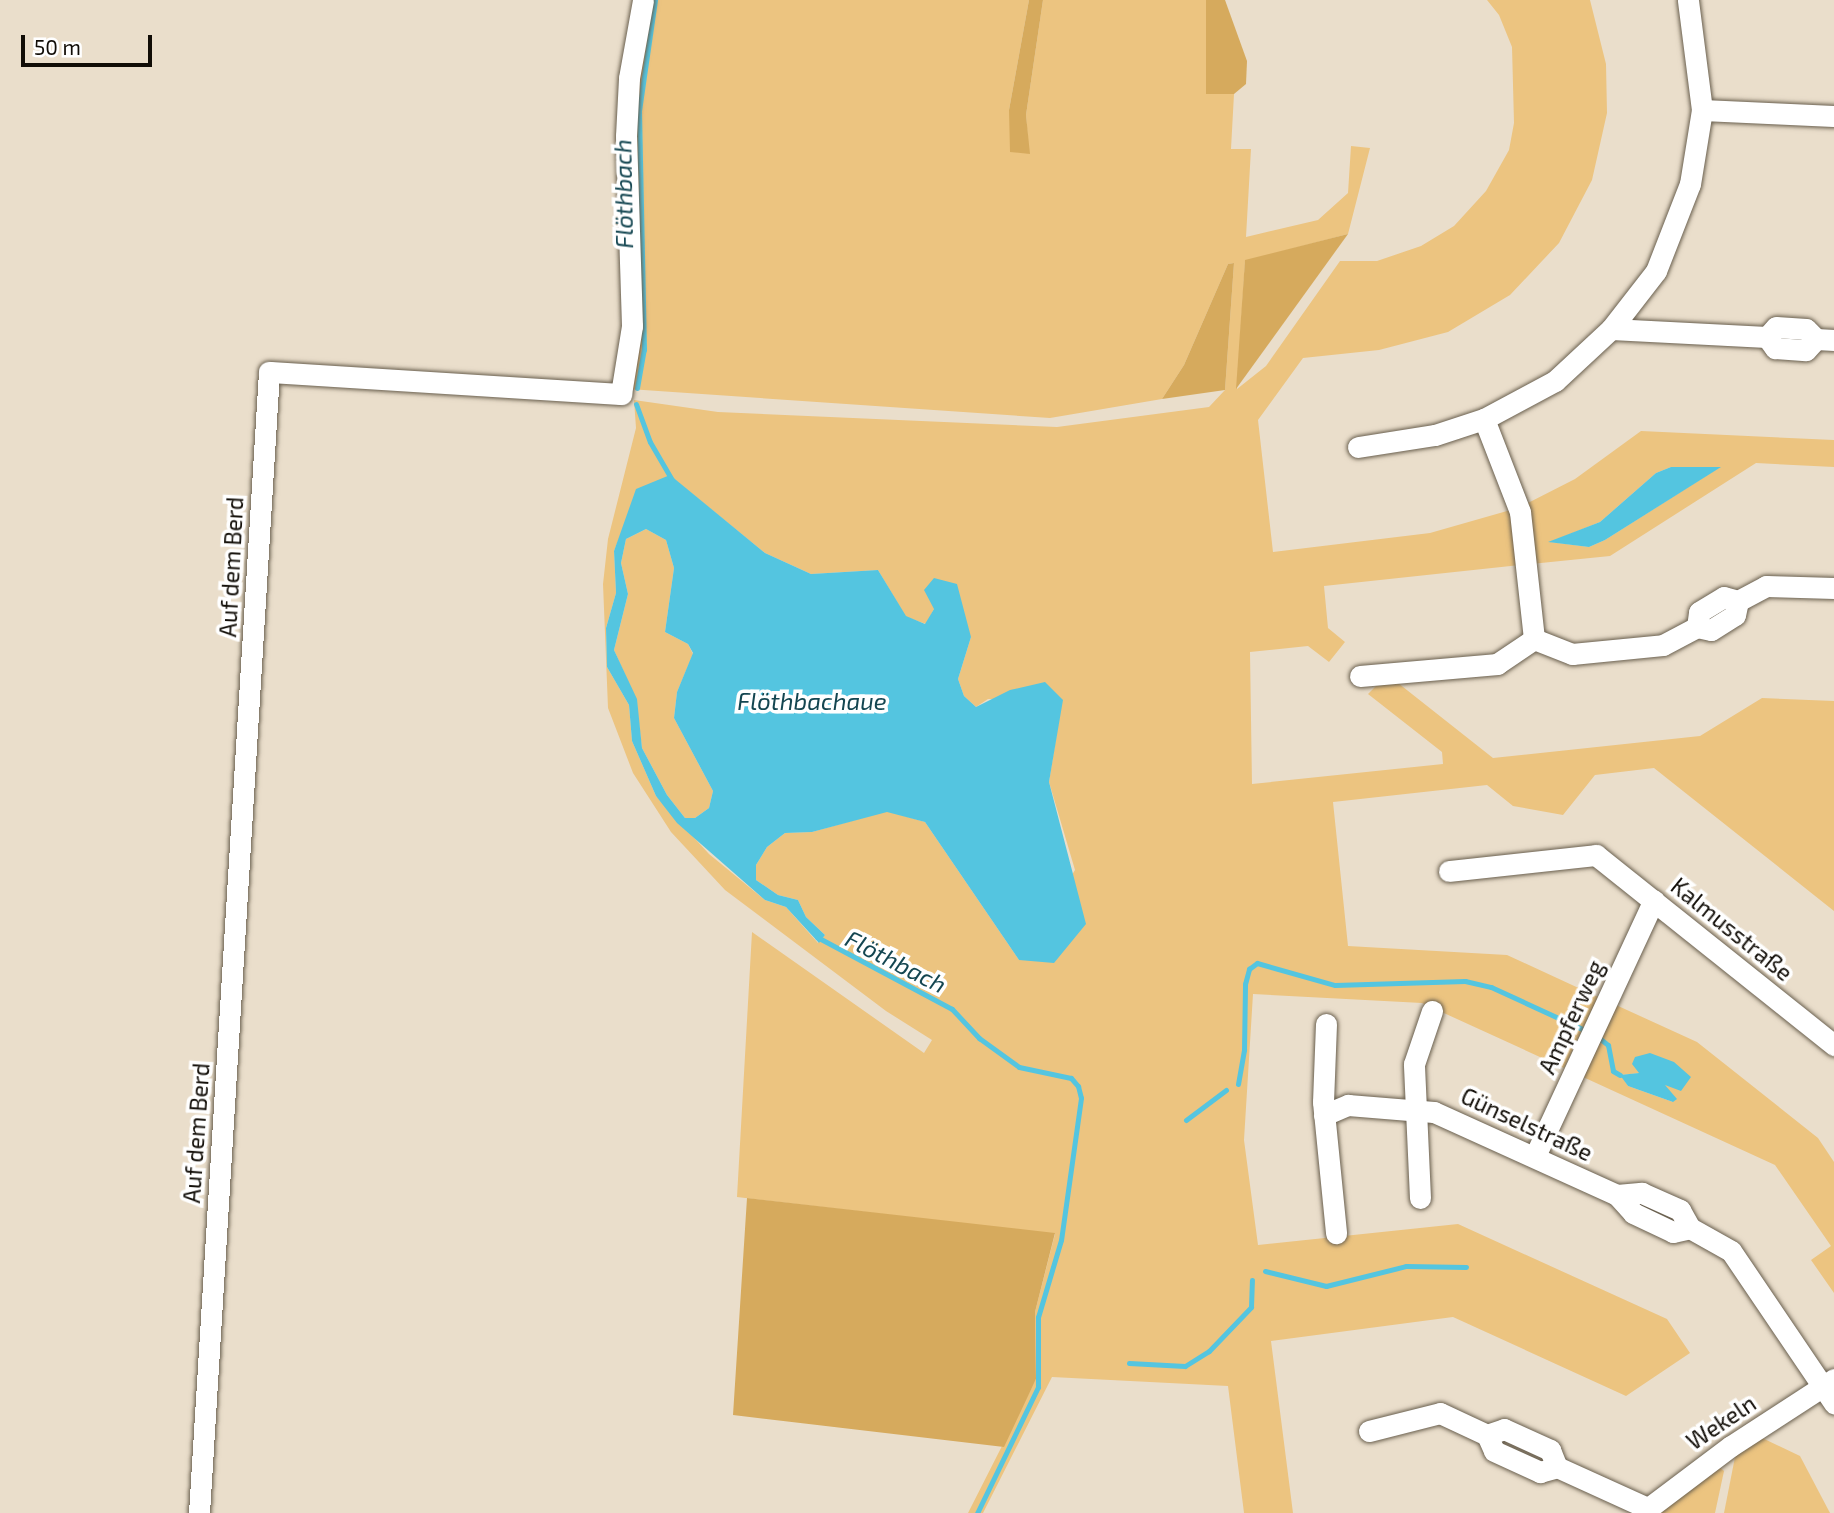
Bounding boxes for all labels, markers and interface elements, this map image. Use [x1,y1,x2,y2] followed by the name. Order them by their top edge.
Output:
[24,21,156,65] scale bar
[34,34,81,59] text: 50 m
[608,139,638,249] water label: Flöthbach
[214,496,248,638] street label: Auf dem Berd
[737,687,887,715] water label: Flöthbachaue
[1666,872,1798,986] street label: Kalmusstraße
[841,923,951,999] water label: Flöthbach
[1533,956,1609,1078] street label: Ampferweg
[177,1062,215,1204] street label: Auf dem Berd
[1457,1081,1597,1167] street label: Günselstraße
[1681,1389,1761,1455] street label: Wekeln

